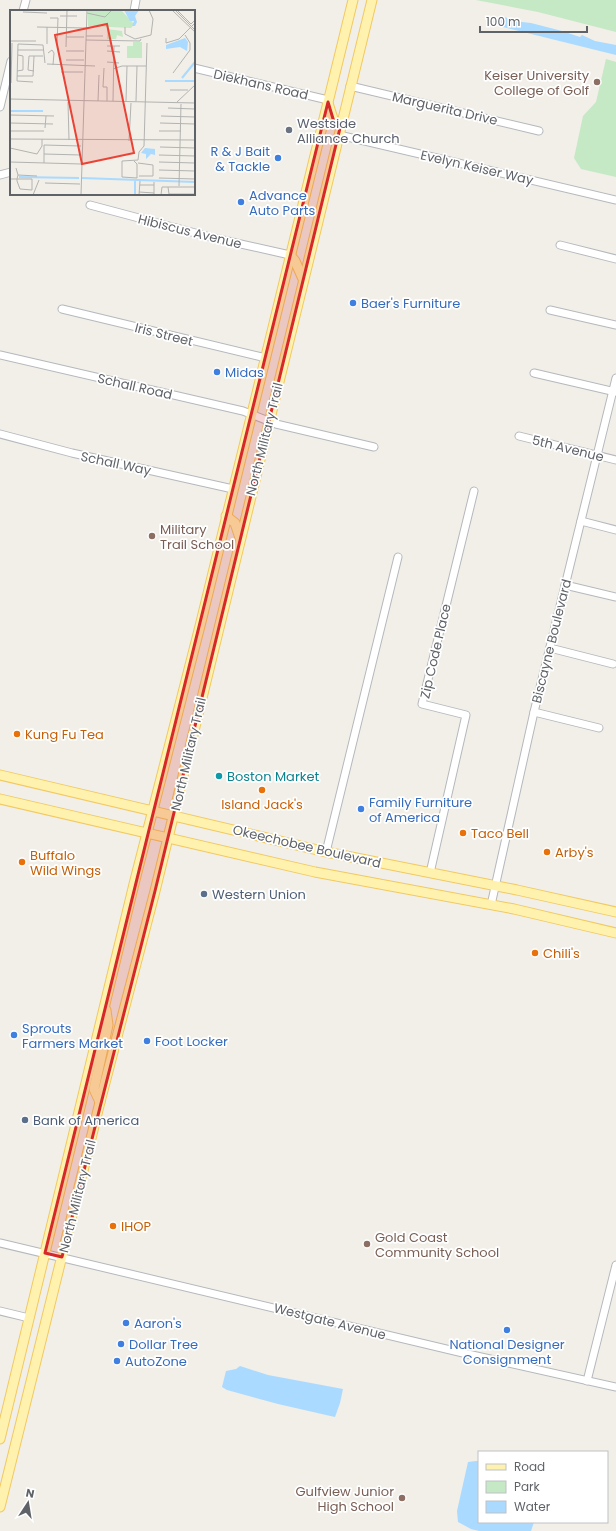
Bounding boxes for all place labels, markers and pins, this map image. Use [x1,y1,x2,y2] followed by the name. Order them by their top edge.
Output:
[484,66,590,100] place label: Keiser University College of Golf
[592,77,602,87] marker: Keiser University College of Golf
[297,114,400,148] place label: Westside Alliance Church
[284,125,294,135] marker: Westside Alliance Church
[210,142,270,176] place label: R & J Bait & Tackle
[273,153,283,163] marker: R & J Bait & Tackle
[249,186,316,220] place label: Advance Auto Parts
[236,197,246,207] marker: Advance Auto Parts
[361,294,460,313] place label: Baer's Furniture
[348,298,358,308] marker: Baer's Furniture
[225,363,264,382] place label: Midas
[212,367,222,377] marker: Midas
[160,520,234,554] place label: Military Trail School
[147,531,157,541] marker: Military Trail School
[25,725,104,744] place label: Kung Fu Tea
[12,729,22,739] marker: Kung Fu Tea
[227,767,320,786] place label: Boston Market
[214,771,224,781] marker: Boston Market
[257,785,267,795] marker: Island Jack's
[369,793,472,827] place label: Family Furniture of America
[221,795,303,814] place label: Island Jack's
[356,804,366,814] marker: Family Furniture of America
[471,824,529,843] place label: Taco Bell
[458,828,468,838] marker: Taco Bell
[555,843,594,862] place label: Arby's
[30,846,101,880] place label: Buffalo Wild Wings
[542,847,552,857] marker: Arby's
[17,857,27,867] marker: Buffalo Wild Wings
[212,885,306,904] place label: Western Union
[199,889,209,899] marker: Western Union
[543,944,580,963] place label: Chili's
[530,948,540,958] marker: Chili's
[22,1019,123,1053] place label: Sprouts Farmers Market
[9,1030,19,1040] marker: Sprouts Farmers Market
[155,1032,228,1051] place label: Foot Locker
[142,1036,152,1046] marker: Foot Locker
[33,1111,139,1130] place label: Bank of America
[20,1115,30,1125] marker: Bank of America
[121,1217,151,1236] place label: IHOP
[108,1221,118,1231] marker: IHOP
[375,1228,499,1262] place label: Gold Coast Community School
[362,1239,372,1249] marker: Gold Coast Community School
[134,1314,182,1333] place label: Aaron's
[121,1318,131,1328] marker: Aaron's
[502,1325,512,1335] marker: National Designer Consignment
[129,1335,198,1354] place label: Dollar Tree
[449,1335,565,1369] place label: National Designer Consignment
[116,1339,126,1349] marker: Dollar Tree
[125,1352,187,1371] place label: AutoZone
[112,1356,122,1366] marker: AutoZone
[296,1482,394,1516] place label: Gulfview Junior High School
[397,1493,407,1503] marker: Gulfview Junior High School

